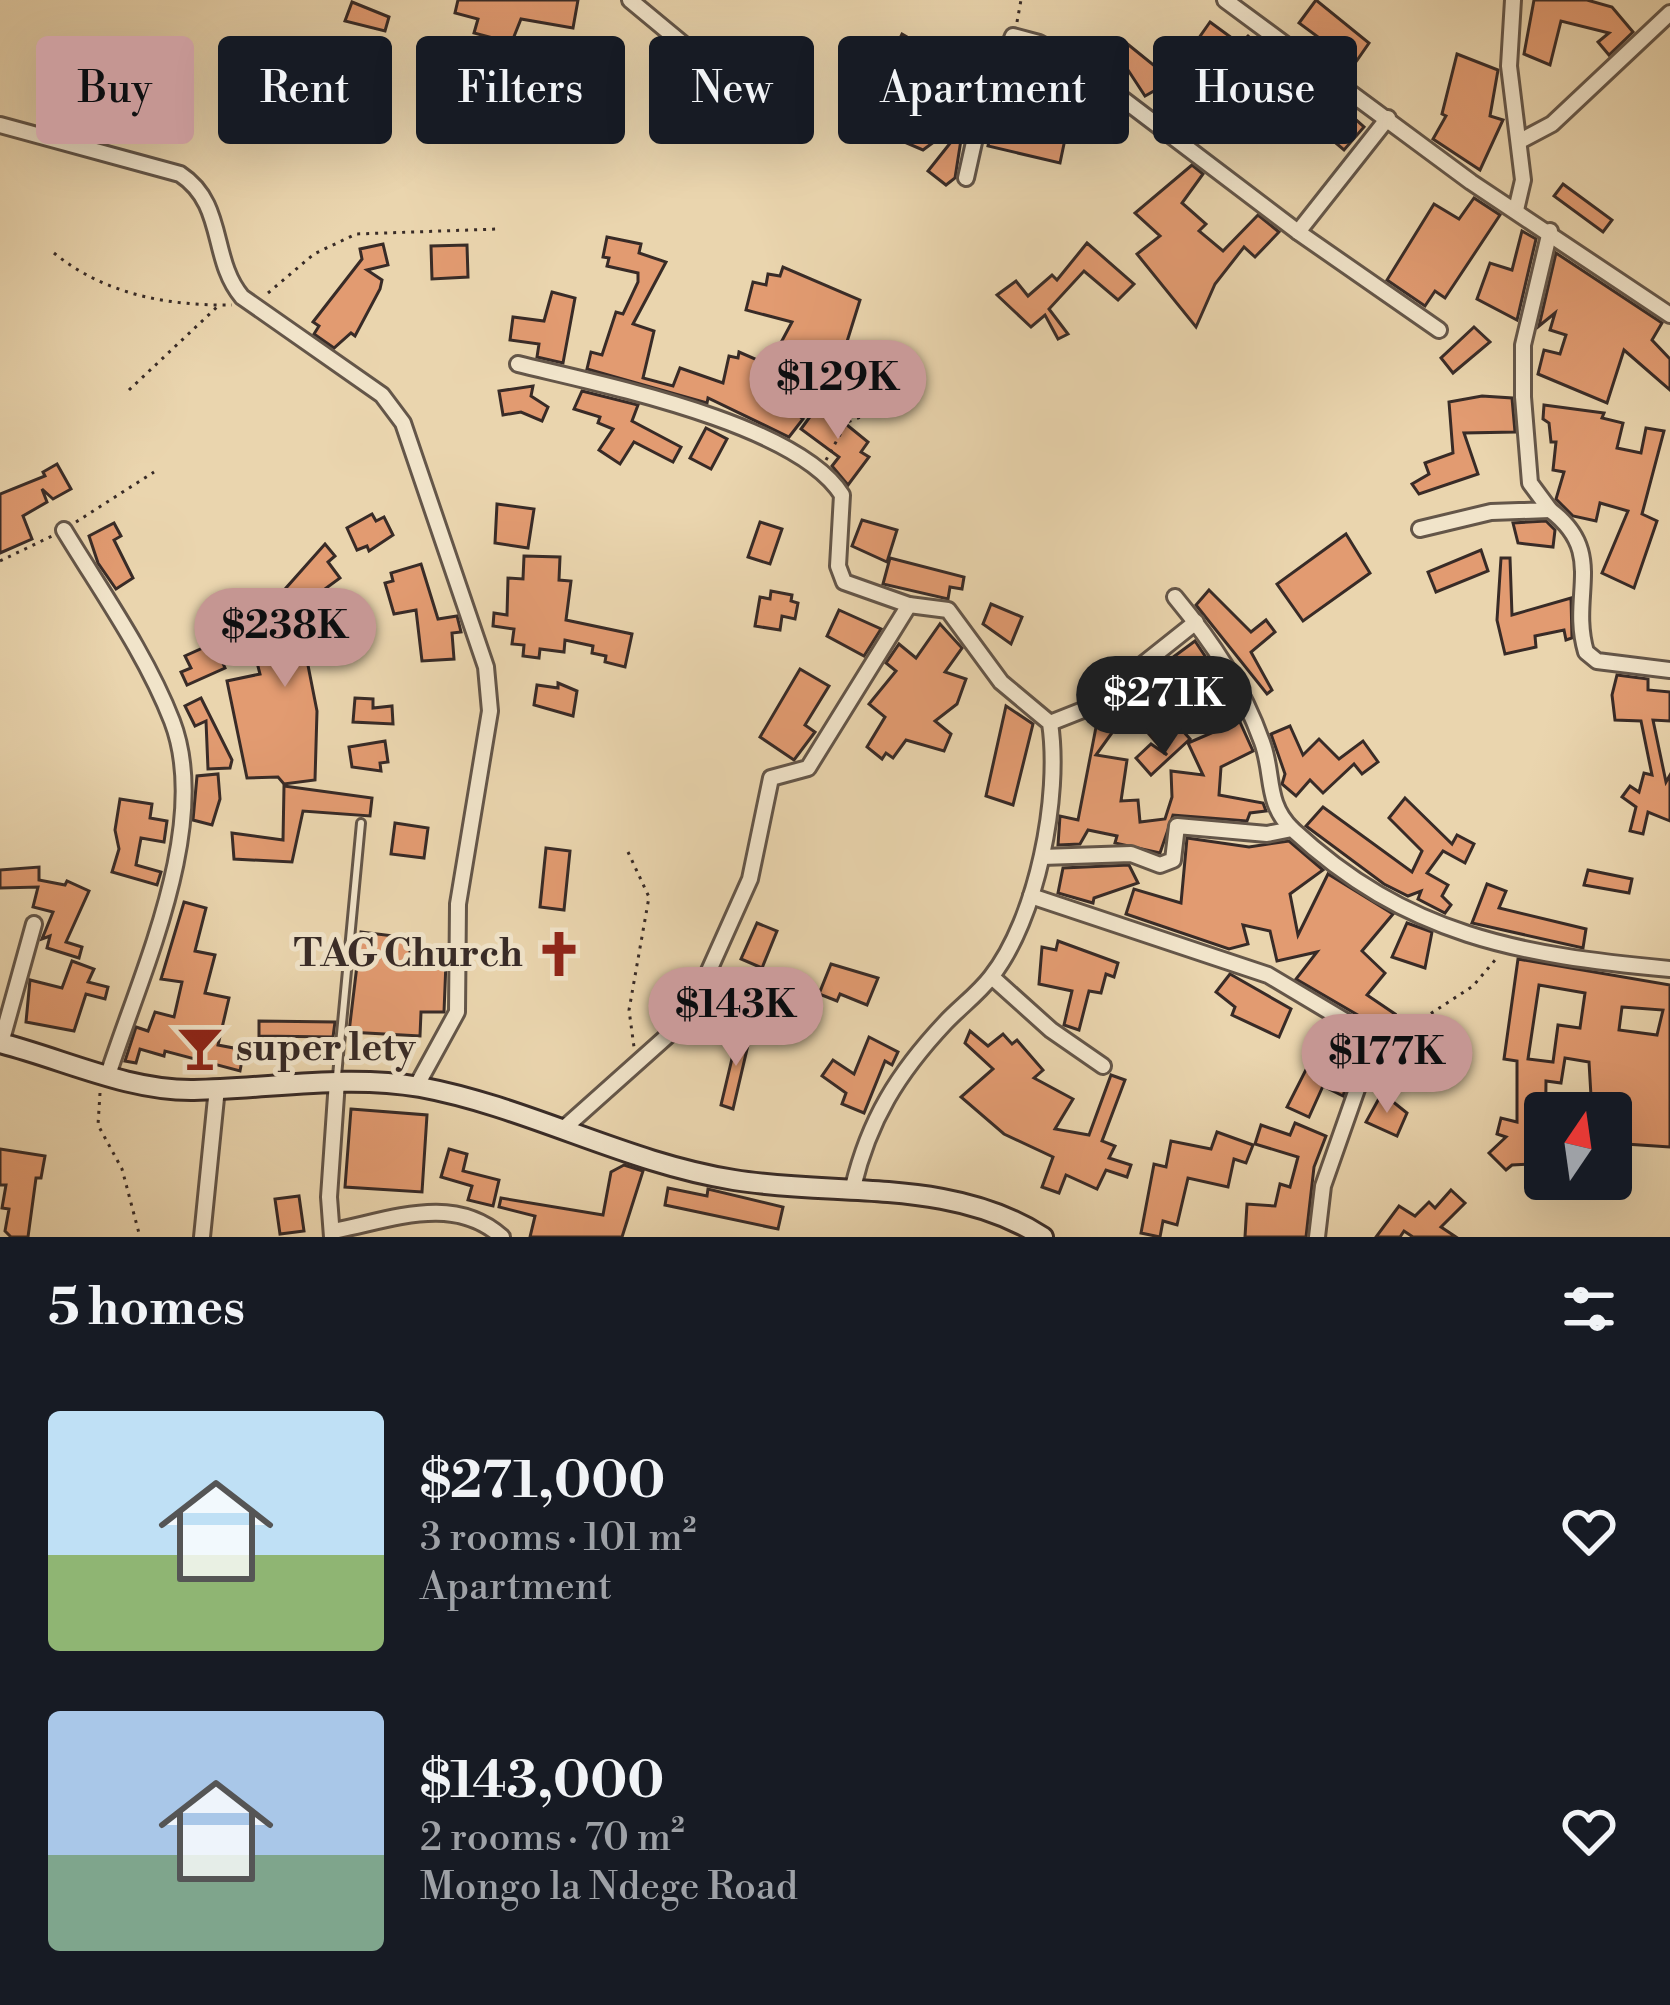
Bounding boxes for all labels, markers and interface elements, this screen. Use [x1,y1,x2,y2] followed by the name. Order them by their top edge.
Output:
[36,36,194,144] chip: Buy
[218,36,392,144] chip: Rent
[416,36,625,144] chip: Filters
[649,36,814,144] chip: New
[838,36,1129,144] chip: Apartment
[1153,36,1357,144] chip: House
[754,340,922,442] pin: $129K
[776,354,900,403] text: $129K
[201,588,369,690] pin: $238K
[221,602,349,651] text: $238K
[1080,656,1248,758] pin: $271K
[1103,670,1225,719] text: $271K
[534,929,584,979] church icon: TAG Church
[294,930,523,979] place label: TAG Church
[652,967,820,1069] pin: $143K
[675,981,797,1030] text: $143K
[1303,1014,1471,1116] pin: $177K
[175,1023,225,1073] bar icon: super lety
[236,1024,416,1073] place label: super lety
[1329,1028,1445,1077] text: $177K
[1524,1092,1632,1200] north arrow
[1524,1092,1632,1200] map controls
[1556,1276,1622,1342] icon: filters
[48,1277,245,1341] text: 5 homes
[420,1450,665,1514] text: $271,000
[144,1459,288,1603] icon: home
[1556,1498,1622,1564] icon: heart
[420,1514,696,1563] text: 3 rooms · 101 m²
[420,1563,612,1612] text: Apartment
[420,1750,664,1814] text: $143,000
[144,1759,288,1903] icon: home
[1556,1798,1622,1864] icon: heart
[420,1814,685,1863] text: 2 rooms · 70 m²
[420,1863,798,1912] text: Mongo la Ndege Road

